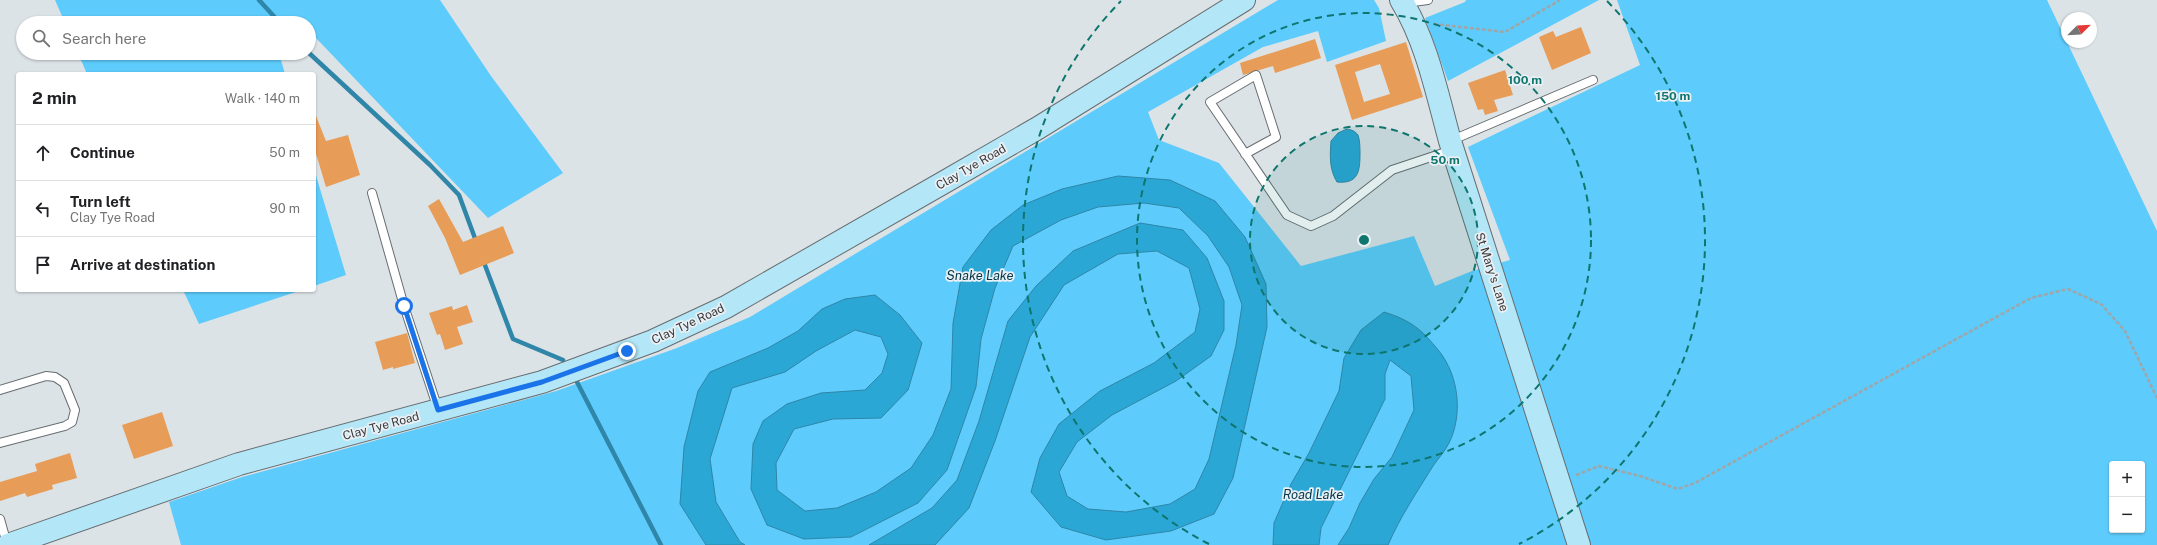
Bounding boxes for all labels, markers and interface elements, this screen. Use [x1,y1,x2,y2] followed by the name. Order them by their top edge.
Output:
[2061,12,2097,48] north arrow
[16,16,316,60] search box
[30,27,52,49] icon: search
[62,30,146,47] text: Search here
[1508,73,1542,87] text: 100 m
[32,88,77,108] text: 2 min
[1656,89,1690,103] text: 150 m
[225,91,300,106] text: Walk · 140 m
[933,141,1009,193] street label: Clay Tye Road
[32,142,54,164] icon: ahead
[70,144,135,161] text: Continue
[269,145,300,160] text: 50 m
[1430,153,1460,167] text: 50 m
[70,193,131,210] text: Turn left
[32,198,54,220] icon: left
[270,201,300,216] text: 90 m
[70,210,155,225] text: Clay Tye Road
[1473,231,1511,313] street label: St Mary's Lane
[1357,233,1371,247] centre of rings
[32,254,54,276] icon: arrive
[70,256,215,273] text: Arrive at destination
[946,268,1014,283] water label: Snake Lake
[395,297,413,315] route start
[649,301,727,347] street label: Clay Tye Road
[618,342,636,360] route end
[341,409,421,443] street label: Clay Tye Road
[2109,461,2145,533] map controls
[2109,461,2145,497] button: +
[1283,487,1343,502] water label: Road Lake
[2109,497,2145,533] button: −

